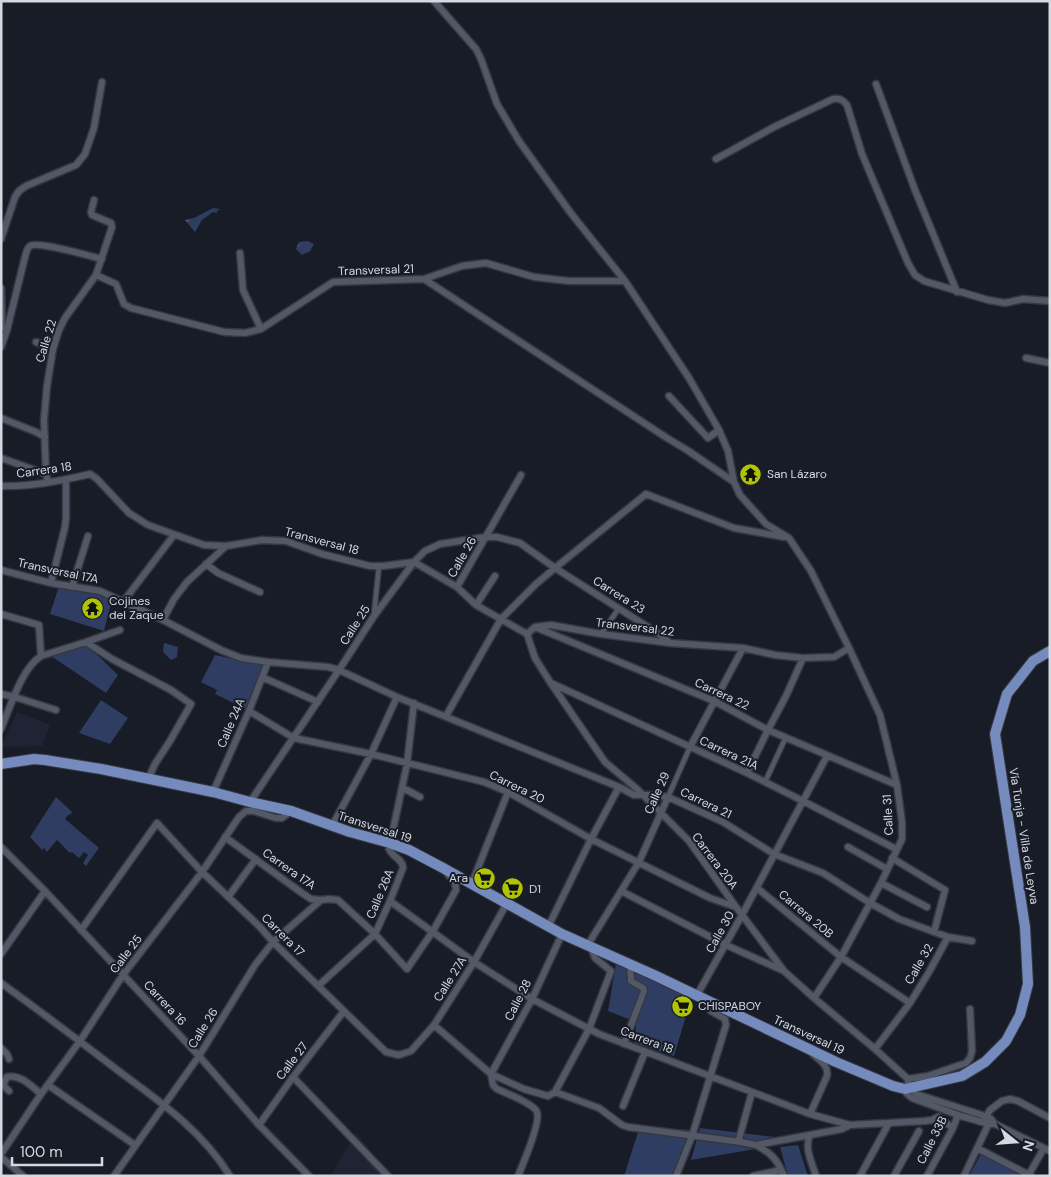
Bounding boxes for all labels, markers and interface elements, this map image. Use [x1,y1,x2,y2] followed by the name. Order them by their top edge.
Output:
[338,261,414,279] street label: Transversal 21
[32,317,60,365] street label: Calle 22
[15,458,73,482] street label: Carrera 18
[739,462,763,486] temple icon: San Lázaro
[767,466,827,482] place label: San Lázaro
[283,523,361,559] street label: Transversal 18
[444,534,480,580] street label: Calle 26
[16,555,100,587] street label: Transversal 17A
[590,573,648,617] street label: Carrera 23
[109,593,164,623] place label: Cojines del Zaque
[81,596,105,620] temple icon: Cojines del Zaque
[336,602,374,648] street label: Calle 25
[595,614,675,640] street label: Transversal 22
[692,674,752,714] street label: Carrera 22
[213,696,249,750] street label: Calle 24A
[697,732,761,774] street label: Carrera 21A
[487,767,547,807] street label: Carrera 20
[1005,767,1043,905] street label: Vía Tunja - Villa de Leyva
[641,769,673,817] street label: Calle 29
[678,784,734,822] street label: Carrera 21
[879,794,897,836] street label: Calle 31
[336,808,414,846] street label: Transversal 19
[688,829,742,893] street label: Carrera 20A
[259,845,319,893] street label: Carrera 17A
[472,866,496,890] supermarket icon: Ara
[362,867,398,921] street label: Calle 26A
[449,870,468,886] place label: Ara
[501,877,525,901] supermarket icon: D1
[529,881,541,897] place label: D1
[775,886,837,942] street label: Carrera 20B
[702,908,738,956] street label: Calle 30
[258,910,308,960] street label: Carrera 17
[106,931,146,977] street label: Calle 25
[901,941,937,987] street label: Calle 32
[430,953,470,1005] street label: Calle 27A
[140,977,190,1029] street label: Carrera 16
[501,977,535,1023] street label: Calle 28
[670,994,694,1018] supermarket icon: CHISPABOY
[698,998,761,1014] place label: CHISPABOY
[184,1005,222,1051] street label: Calle 26
[771,1012,847,1058] street label: Transversal 19
[618,1023,676,1057] street label: Carrera 18
[272,1039,312,1083] street label: Calle 27
[913,1113,951,1167] street label: Calle 33B
[991,1117,1041,1167] north arrow
[12,1134,102,1166] scale bar
[1018,1138,1039,1153] text: N
[20,1142,63,1162] text: 100 m

